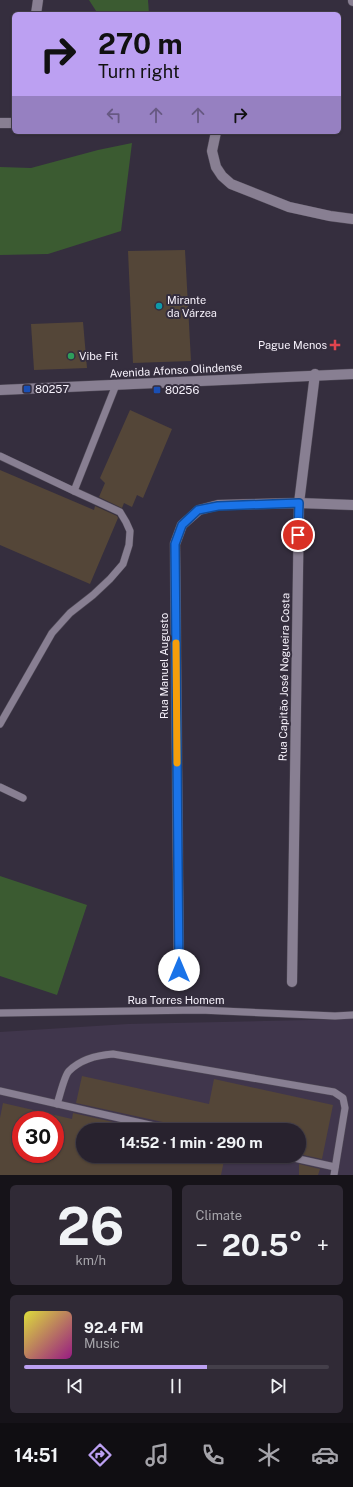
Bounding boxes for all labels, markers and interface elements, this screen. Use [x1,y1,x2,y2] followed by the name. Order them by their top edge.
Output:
[98,27,182,60] text: 270 m
[32,28,84,80] icon: right
[98,61,180,82] text: Turn right
[103,104,125,126] icon: left
[145,104,167,126] icon: ahead
[187,104,209,126] icon: ahead
[229,104,251,126] icon: right
[167,294,217,319] place label: Mirante da Várzea
[154,301,164,311] marker: Mirante da Várzea
[258,339,327,351] place label: Pague Menos
[330,340,340,350] marker: Pague Menos
[79,350,118,362] place label: Vibe Fit
[66,351,76,361] marker: Vibe Fit
[109,361,243,379] street label: Avenida Afonso Olindense
[35,383,69,395] place label: 80257
[22,384,32,394] marker: 80257
[165,384,199,396] place label: 80256
[152,385,162,395] marker: 80256
[281,518,315,552] pin
[287,524,309,546] icon: arrive
[277,593,291,761] street label: Rua Capitão José Nogueira Costa
[158,613,170,719] street label: Rua Manuel Augusto
[158,949,200,991] position arrow
[127,994,225,1006] street label: Rua Torres Homem
[12,1111,64,1163] speed limit sign: 30
[119,1134,263,1151] text: 14:52 · 1 min · 290 m
[57,1196,124,1257] text: 26
[196,1208,242,1223] text: Climate
[222,1227,303,1263] text: 20.5°
[196,1232,208,1258] text: −
[317,1232,329,1258] text: +
[75,1253,106,1268] text: km/h
[84,1319,144,1336] text: 92.4 FM
[84,1336,120,1351] text: Music
[64,1375,86,1397] icon: previous
[165,1375,187,1397] icon: pause
[267,1375,289,1397] icon: next
[86,1441,114,1469] icon: directions
[143,1441,171,1469] icon: music
[199,1441,227,1469] icon: phone
[255,1441,283,1469] icon: climate
[311,1441,339,1469] icon: car
[14,1445,58,1466] text: 14:51

